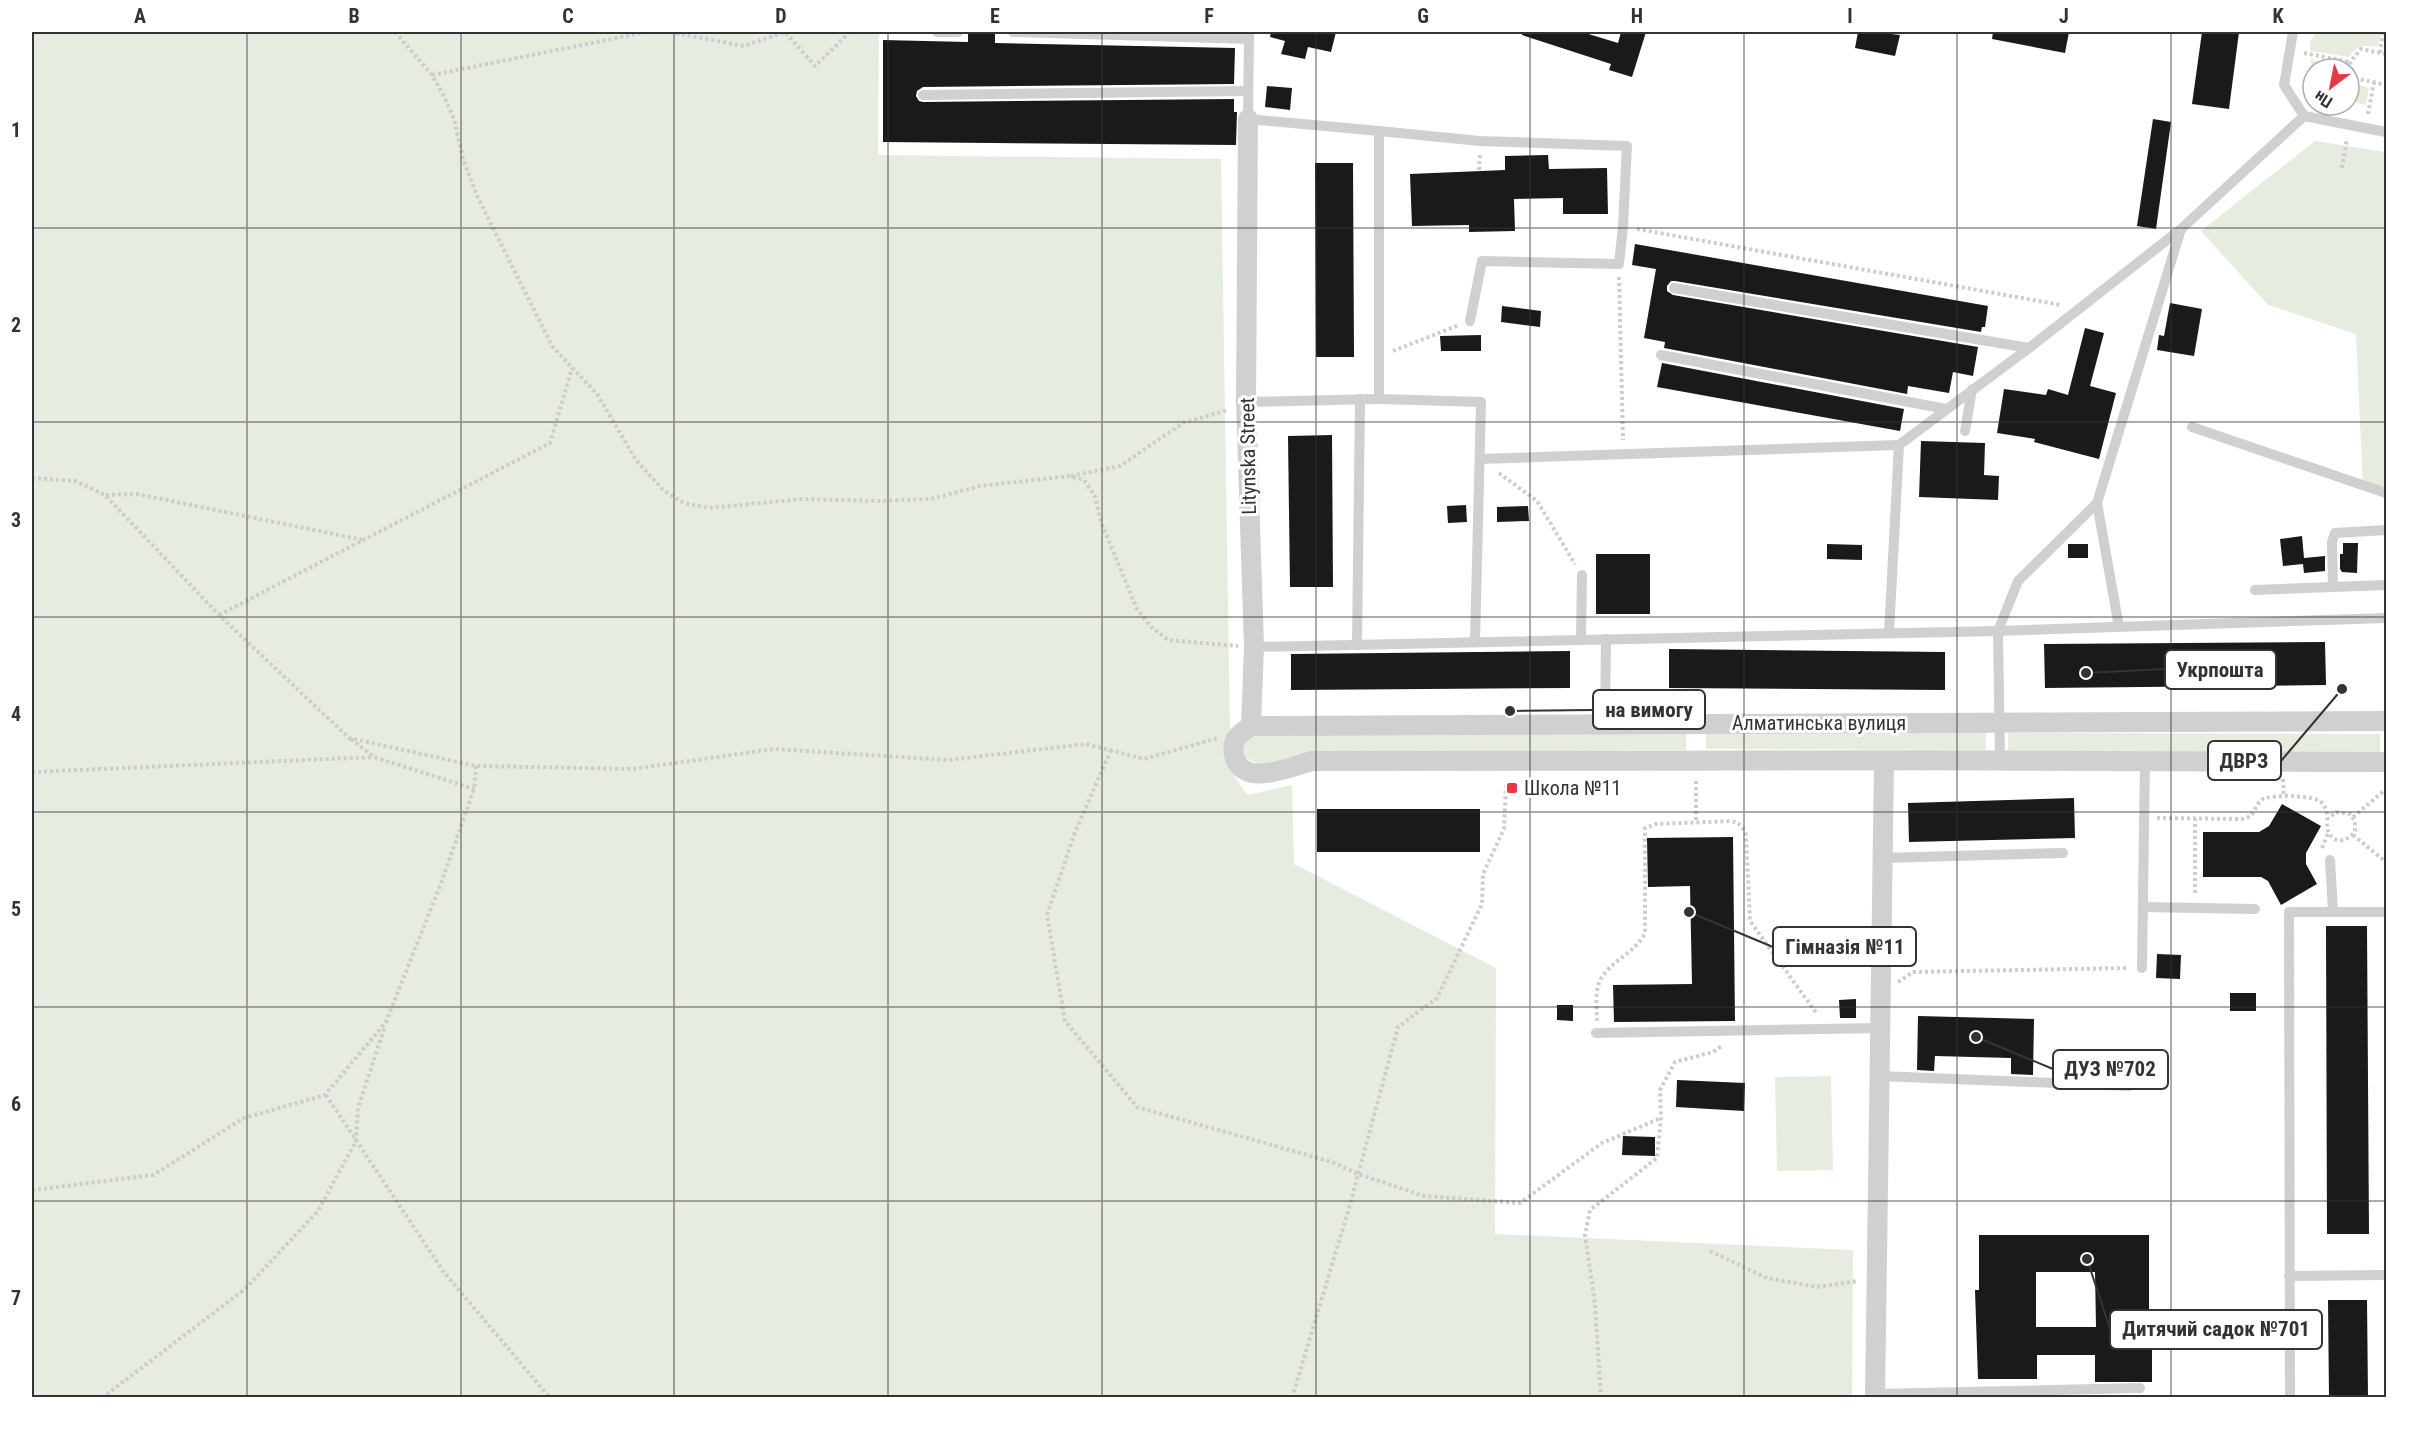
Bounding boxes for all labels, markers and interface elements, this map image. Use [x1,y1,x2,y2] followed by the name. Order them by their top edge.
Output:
[134,4,146,28] text: A
[348,4,360,28] text: B
[562,4,574,28] text: C
[775,4,787,28] text: D
[990,4,1000,28] text: E
[1204,4,1214,28] text: F
[1417,4,1429,28] text: G
[1631,4,1643,28] text: H
[1847,4,1853,28] text: I
[2059,4,2069,28] text: J
[2272,4,2284,28] text: K
[2301,57,2361,117] north arrow
[2311,87,2336,112] text: Пн
[11,118,21,142] text: 1
[11,313,21,337] text: 2
[1235,397,1261,515] street label: Litynska Street
[11,508,21,532] text: 3
[2165,650,2276,689] callout: Укрпошта
[2176,658,2264,682] text: Укрпошта
[1593,690,1705,729] callout: на вимогу
[1605,698,1693,722] text: на вимогу
[11,702,21,726] text: 4
[1732,711,1906,735] street label: Алматинська вулиця
[2208,741,2281,780] callout: ДВРЗ
[2220,749,2268,773] text: ДВРЗ
[1524,776,1621,800] place label: Школа №11
[1505,781,1519,795] marker: Школа №11
[11,897,21,921] text: 5
[1773,927,1916,966] callout: Гімназія №11
[1785,935,1905,959] text: Гімназія №11
[2053,1050,2168,1089] callout: ДУЗ №702
[2064,1057,2156,1081] text: ДУЗ №702
[11,1092,21,1116] text: 6
[11,1286,21,1310] text: 7
[2110,1310,2322,1349] callout: Дитячий садок №701
[2122,1317,2310,1341] text: Дитячий садок №701

